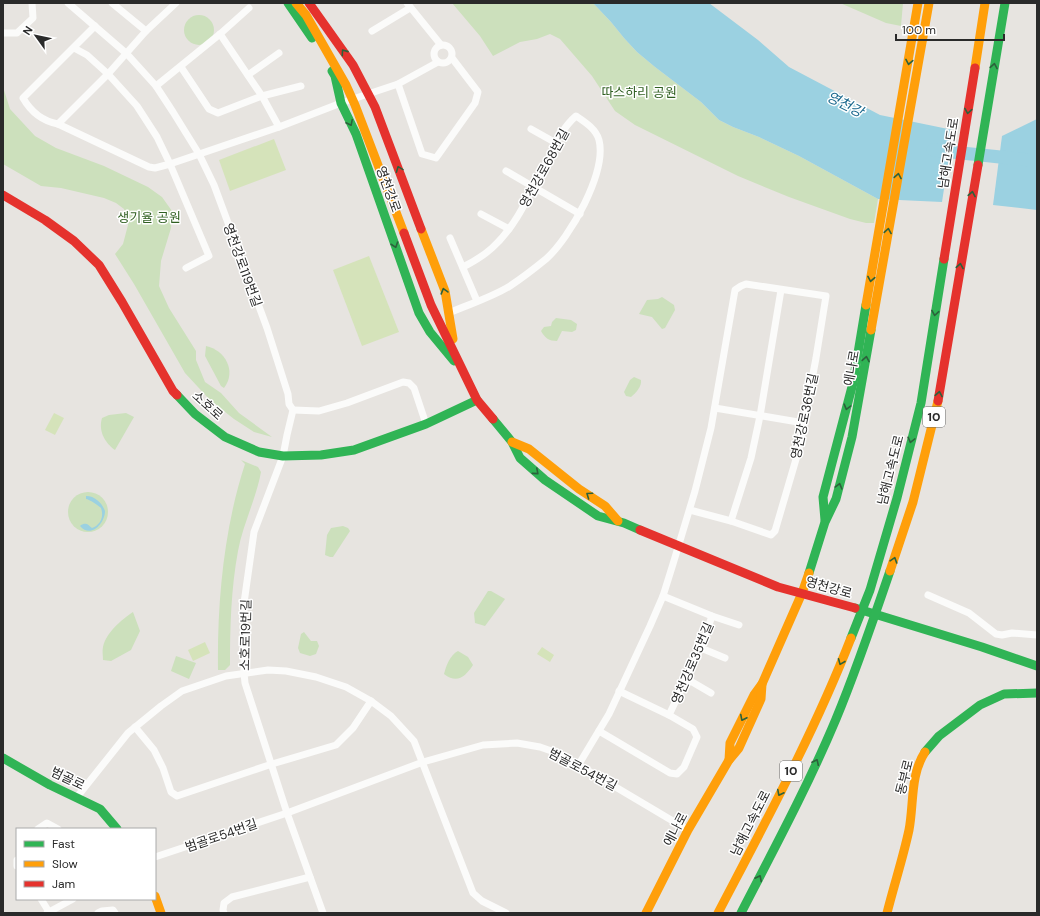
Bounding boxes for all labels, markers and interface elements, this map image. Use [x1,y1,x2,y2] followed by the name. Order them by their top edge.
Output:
[16,16,56,56] north arrow
[896,16,1004,42] scale bar
[902,22,936,38] text: 100 m
[20,23,36,38] text: N
[341,49,349,56] one-way arrow
[905,58,913,65] one-way arrow
[989,63,998,69] one-way arrow
[601,84,677,101] park label: 따스하리 공원
[824,87,868,122] water label: 영천강
[964,108,973,114] one-way arrow
[934,116,963,190] street label: 남해고속도로
[345,119,353,127] one-way arrow
[516,126,573,211] street label: 영천강로68번길
[372,164,405,215] street label: 영천강로
[395,166,403,173] one-way arrow
[893,173,901,179] one-way arrow
[968,191,976,197] one-way arrow
[117,209,181,226] park label: 생기율 공원
[219,221,266,309] street label: 영천강로119번길
[883,228,892,234] one-way arrow
[390,242,399,249] one-way arrow
[955,263,964,269] one-way arrow
[867,276,876,282] one-way arrow
[440,288,449,295] one-way arrow
[931,310,940,316] one-way arrow
[840,349,863,387] street label: 에나로
[861,356,870,362] one-way arrow
[787,371,822,461] street label: 영천강로36번길
[189,387,227,424] street label: 소호로
[934,391,942,397] one-way arrow
[843,404,851,410] one-way arrow
[923,407,945,427] road number: 10
[874,433,907,507] street label: 남해고속도로
[908,437,916,444] one-way arrow
[531,467,539,475] one-way arrow
[834,483,843,490] one-way arrow
[586,492,593,500] one-way arrow
[889,557,898,564] one-way arrow
[804,573,854,602] street label: 영천강로
[236,599,255,671] street label: 소호로19번길
[668,620,717,707] street label: 영천강로35번길
[838,659,846,666] one-way arrow
[740,714,748,721] one-way arrow
[545,744,620,795] street label: 범골로54번길
[811,758,819,766] one-way arrow
[892,758,917,797] street label: 동부로
[780,761,802,781] road number: 10
[48,763,88,794] street label: 범골로
[727,787,774,859] street label: 남해고속도로
[777,788,785,796] one-way arrow
[660,809,691,849] street label: 에나로
[183,815,260,856] street label: 범골로54번길
[16,828,156,900] legend
[52,836,75,852] text: Fast
[52,856,78,872] text: Slow
[754,875,762,883] one-way arrow
[52,876,75,892] text: Jam

